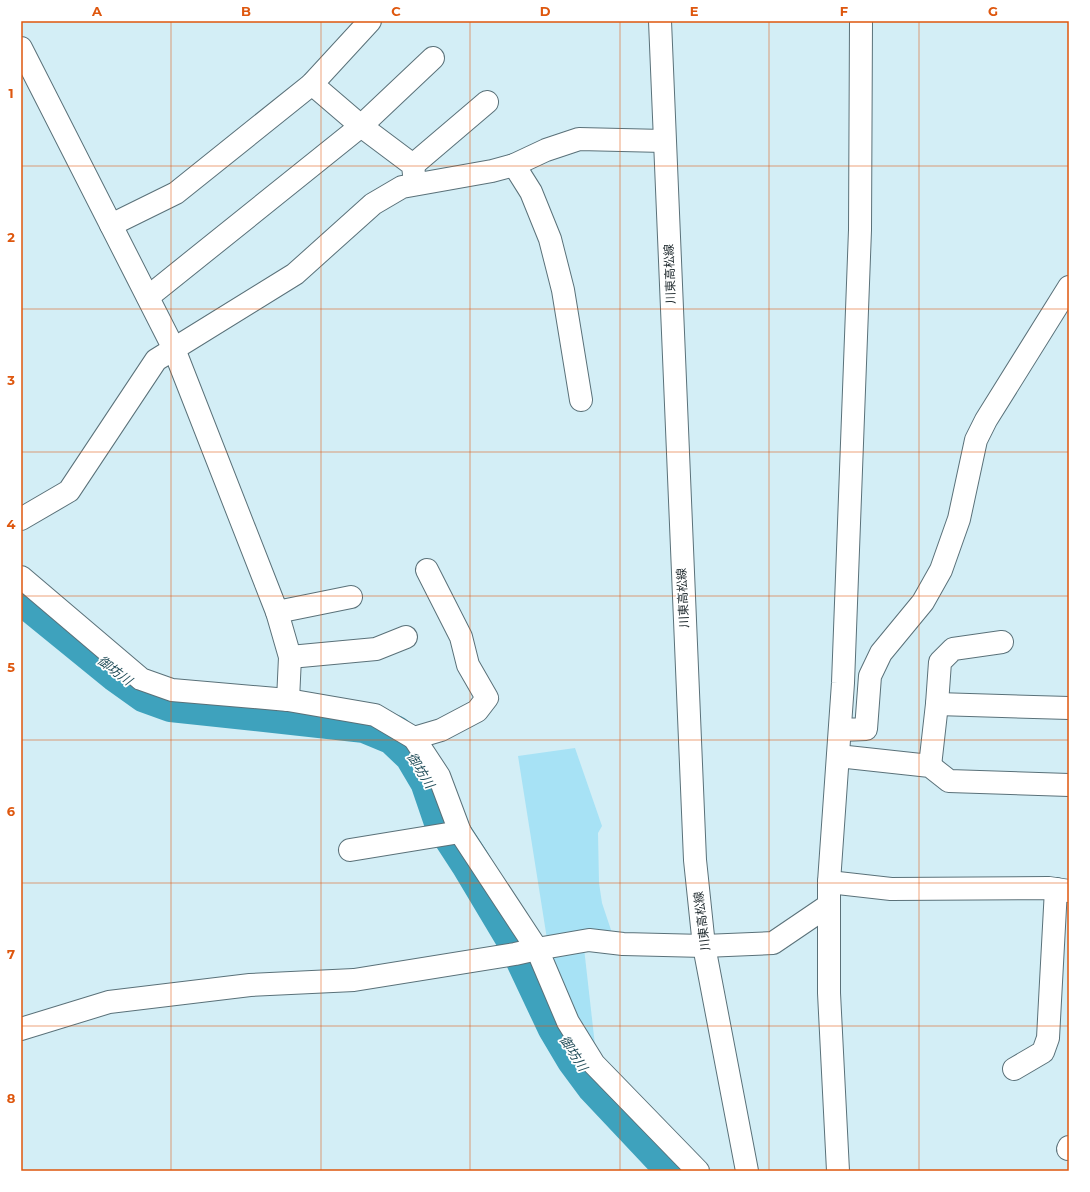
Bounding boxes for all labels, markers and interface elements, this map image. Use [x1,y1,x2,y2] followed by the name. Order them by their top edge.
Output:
[91,3,103,19] text: A
[241,3,251,19] text: B
[391,3,401,19] text: C
[540,3,551,19] text: D
[690,3,699,19] text: E
[840,3,848,19] text: F
[988,3,998,19] text: G
[8,85,14,101] text: 1
[7,229,15,245] text: 2
[661,244,678,304] street label: 川東高松線
[6,372,15,388] text: 3
[7,516,16,532] text: 4
[673,568,692,628] street label: 川東高松線
[95,652,137,689] water label: 御坊川
[7,659,15,675] text: 5
[404,749,439,792] water label: 御坊川
[7,803,16,819] text: 6
[690,890,713,952] street label: 川東高松線
[7,946,15,962] text: 7
[557,1032,592,1075] water label: 御坊川
[7,1090,16,1106] text: 8

